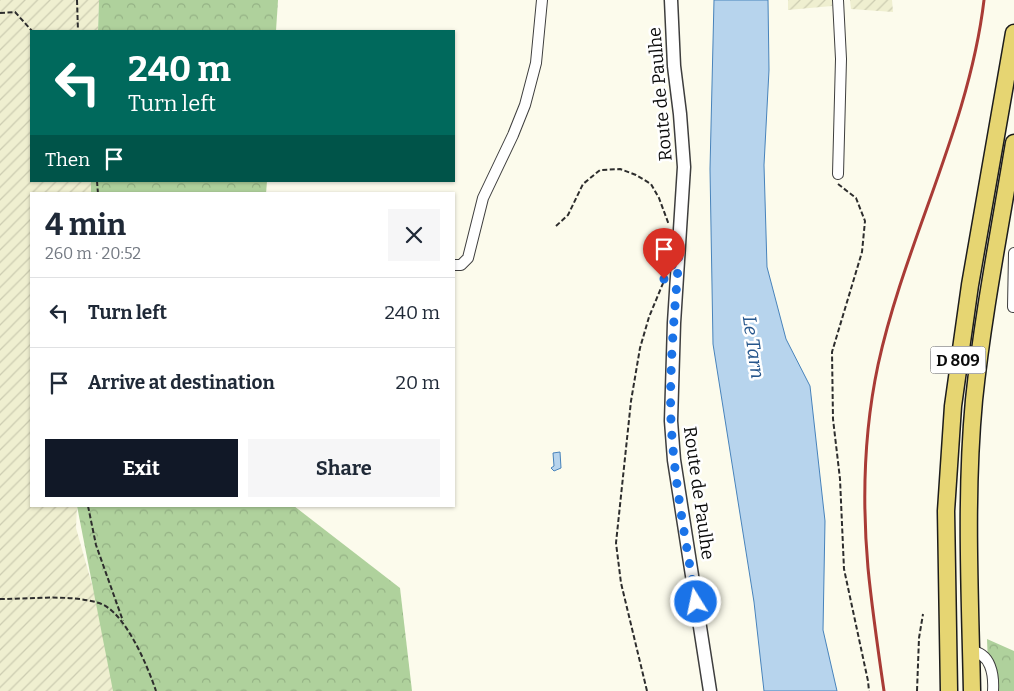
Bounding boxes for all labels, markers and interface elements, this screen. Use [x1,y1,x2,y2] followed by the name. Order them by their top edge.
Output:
[643,26,677,162] street label: Route de Paulhe
[128,48,231,90] text: 240 m
[45,50,110,115] icon: left
[128,90,216,117] text: Turn left
[100,145,128,173] icon: arrive
[45,148,90,171] text: Then
[45,207,126,243] text: 4 min
[388,209,440,261] button: close
[643,228,685,279] pin
[650,235,678,263] icon: arrive
[45,244,141,263] text: 260 m · 20:52
[45,299,73,327] icon: left
[88,301,167,324] text: Turn left
[384,301,440,324] text: 240 m
[738,314,769,380] water label: Le Tarn
[930,346,986,374] road number: D 809
[45,369,73,397] icon: arrive
[88,371,275,394] text: Arrive at destination
[396,371,440,394] text: 20 m
[679,425,719,561] street label: Route de Paulhe
[45,439,238,497] button: Exit
[248,439,440,497] button: Share
[669,575,721,627] position arrow

